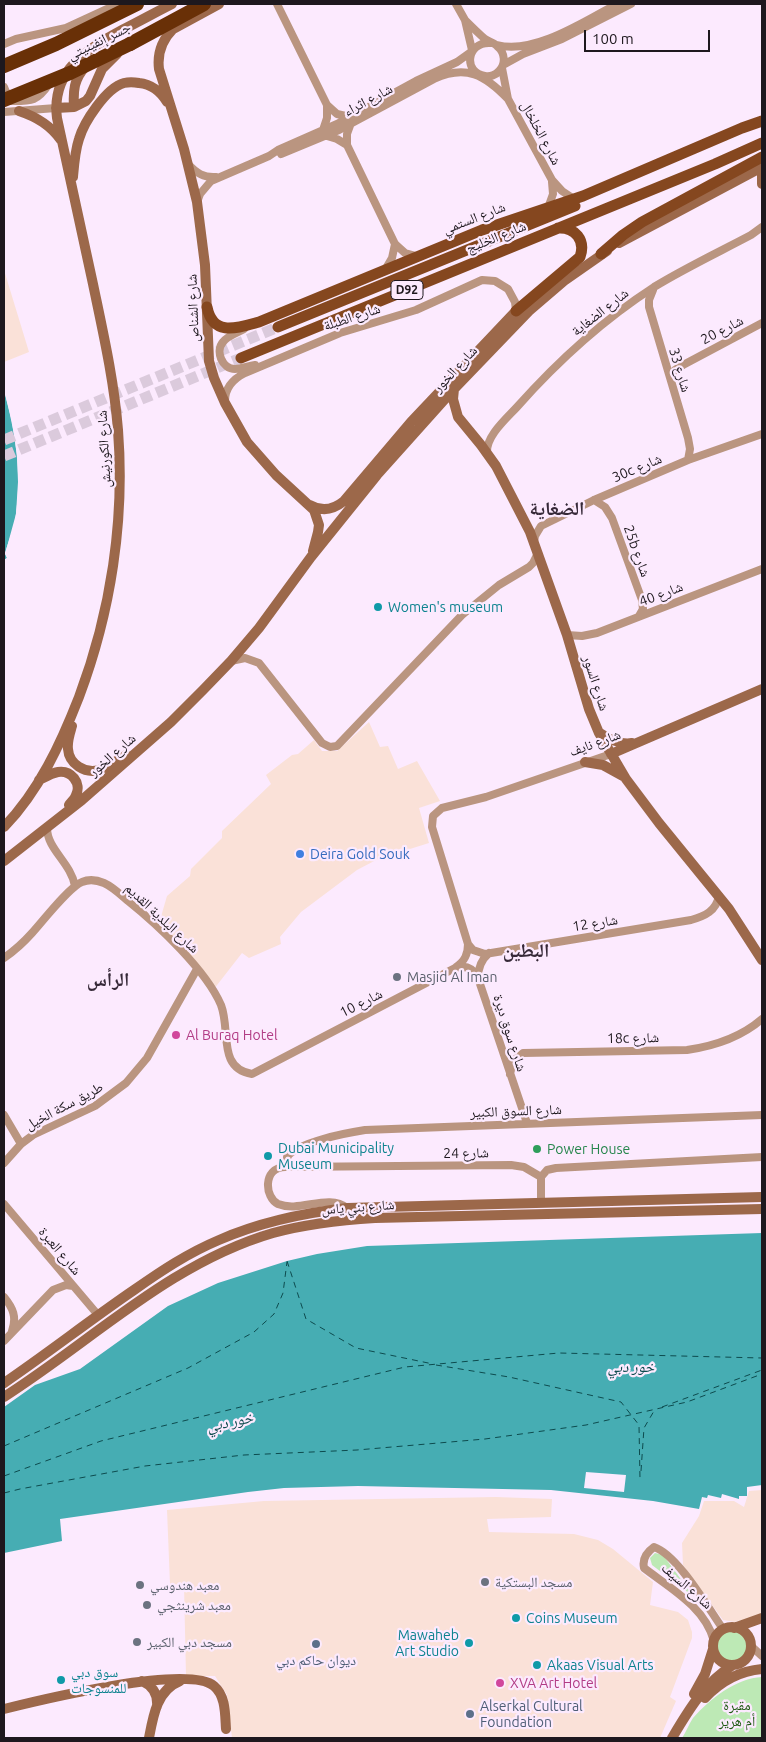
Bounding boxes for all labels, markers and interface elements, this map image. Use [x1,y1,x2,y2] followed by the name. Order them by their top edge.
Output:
[65,18,133,64] street label: جسر إنفينيتي
[586,20,712,52] scale bar
[592,30,634,47] text: 100 m
[341,80,395,120] street label: شارع اثراء
[517,98,565,168] street label: شارع الخلخال
[440,198,508,238] street label: شارع الستمي
[464,217,528,257] street label: شارع الخليج
[183,274,203,342] street label: شارع الشناص
[391,280,423,300] road number: D92
[568,285,632,339] street label: شارع الضغاية
[321,300,383,334] street label: شارع الطبلة
[698,312,746,348] street label: شارع 20
[429,342,481,396] street label: شارع الخور
[665,346,695,394] street label: شارع 33
[94,410,114,488] street label: شارع الكورنيش
[610,450,664,486] street label: 30c شارع
[530,498,584,520] district label: الضغاية
[620,523,654,579] street label: 25b شارع
[637,578,685,610] street label: شارع 40
[388,599,503,615] place label: Women's museum
[372,601,384,613] marker: Women's museum
[579,653,613,713] street label: شارع السور
[567,726,623,760] street label: شارع نايف
[85,730,139,780] street label: شارع الخور
[310,846,410,862] place label: Deira Gold Souk
[294,848,306,860] marker: Deira Gold Souk
[121,879,203,957] street label: شارع البلدية القديم
[571,911,619,935] street label: شارع 12
[503,940,549,962] district label: البطين
[87,969,129,991] district label: الرأس
[407,969,497,985] place label: Masjid Al Iman
[391,971,403,983] marker: Masjid Al Iman
[337,985,385,1021] street label: شارع 10
[490,992,530,1074] street label: شارع سوق ديرة
[186,1027,278,1043] place label: Al Buraq Hotel
[170,1029,182,1041] marker: Al Buraq Hotel
[607,1029,659,1047] street label: 18c شارع
[22,1078,106,1134] street label: طريق سكة الخيل
[470,1101,562,1121] street label: شارع السوق الكبير
[278,1140,394,1172] place label: Dubai Municipality Museum
[547,1141,630,1157] place label: Power House
[531,1143,543,1155] marker: Power House
[443,1144,489,1162] street label: شارع 24
[262,1150,274,1162] marker: Dubai Municipality Museum
[321,1196,395,1218] street label: شارع بني ياس
[35,1224,85,1278] street label: شارع العبرة
[608,1358,654,1376] water label: خور دبي
[205,1408,255,1436] water label: خور دبي
[658,1559,716,1613] street label: شارع السيف
[495,1574,572,1590] place label: مسجد البستكية
[479,1576,491,1588] marker: مسجد البستكية
[150,1577,219,1593] place label: معبد هندوسي
[134,1579,146,1591] marker: معبد هندوسي
[157,1597,231,1613] place label: معبد شرينثجي
[141,1599,153,1611] marker: معبد شرينثجي
[526,1610,617,1626] place label: Coins Museum
[510,1612,522,1624] marker: Coins Museum
[395,1627,459,1660] place label: Mawaheb Art Studio
[147,1634,232,1650] place label: مسجد دبي الكبير
[131,1636,143,1648] marker: مسجد دبي الكبير
[463,1637,475,1649] marker: Mawaheb Art Studio
[310,1638,322,1650] marker: ديوان حاكم دبي
[276,1652,356,1668] place label: ديوان حاكم دبي
[547,1657,654,1673] place label: Akaas Visual Arts
[531,1659,543,1671] marker: Akaas Visual Arts
[71,1664,126,1696] place label: سوق دبي للمنسوجات
[55,1674,67,1686] marker: سوق دبي للمنسوجات
[510,1675,597,1691] place label: XVA Art Hotel
[494,1677,506,1689] marker: XVA Art Hotel
[719,1697,755,1730] park label: مقبرة أم هرير
[480,1698,583,1730] place label: Alserkal Cultural Foundation
[464,1708,476,1720] marker: Alserkal Cultural Foundation

